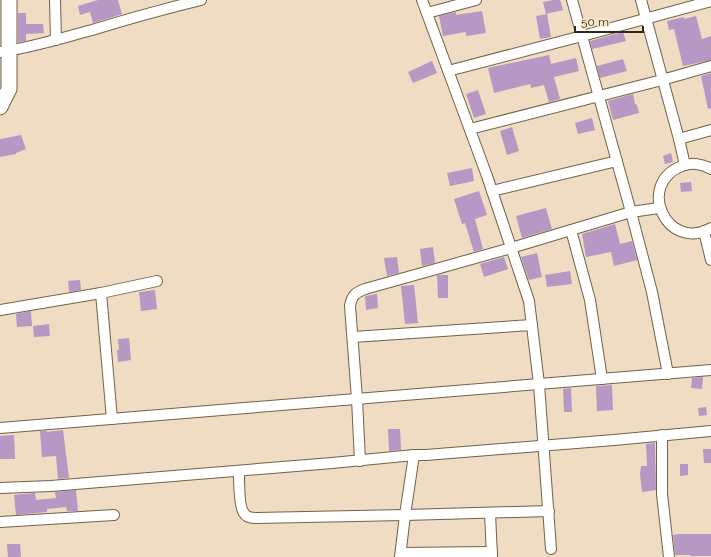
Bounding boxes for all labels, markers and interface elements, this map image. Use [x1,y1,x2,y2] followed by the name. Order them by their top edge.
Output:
[575,8,643,34] scale bar
[581,15,609,29] text: 50 m

